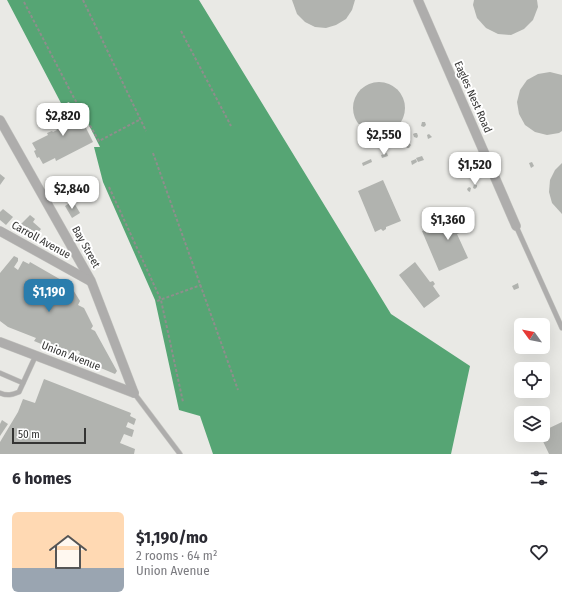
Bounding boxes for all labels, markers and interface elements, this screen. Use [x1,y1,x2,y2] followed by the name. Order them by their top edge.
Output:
[451,59,495,135] street label: Eagles Nest Road
[30,103,96,137] pin: $2,820
[45,108,81,123] text: $2,820
[351,122,417,156] pin: $2,550
[366,127,402,142] text: $2,550
[442,152,508,186] pin: $1,520
[458,157,492,172] text: $1,520
[39,176,105,210] pin: $2,840
[54,181,90,196] text: $2,840
[415,207,481,241] pin: $1,360
[431,212,465,227] text: $1,360
[9,218,73,262] street label: Carroll Avenue
[69,224,103,271] street label: Bay Street
[16,279,82,313] pin: $1,190
[33,284,65,299] text: $1,190
[514,318,550,354] north arrow
[514,318,550,442] map controls
[40,339,102,373] street label: Union Avenue
[514,362,550,398] button: locate
[514,406,550,442] button: layers
[12,426,86,445] scale bar
[18,428,40,441] text: 50 m
[528,467,550,489] icon: filters
[12,468,71,489] text: 6 homes
[136,527,208,548] text: $1,190/mo
[44,528,92,576] icon: home
[528,541,550,563] icon: heart
[136,548,217,563] text: 2 rooms · 64 m²
[136,563,210,578] text: Union Avenue

